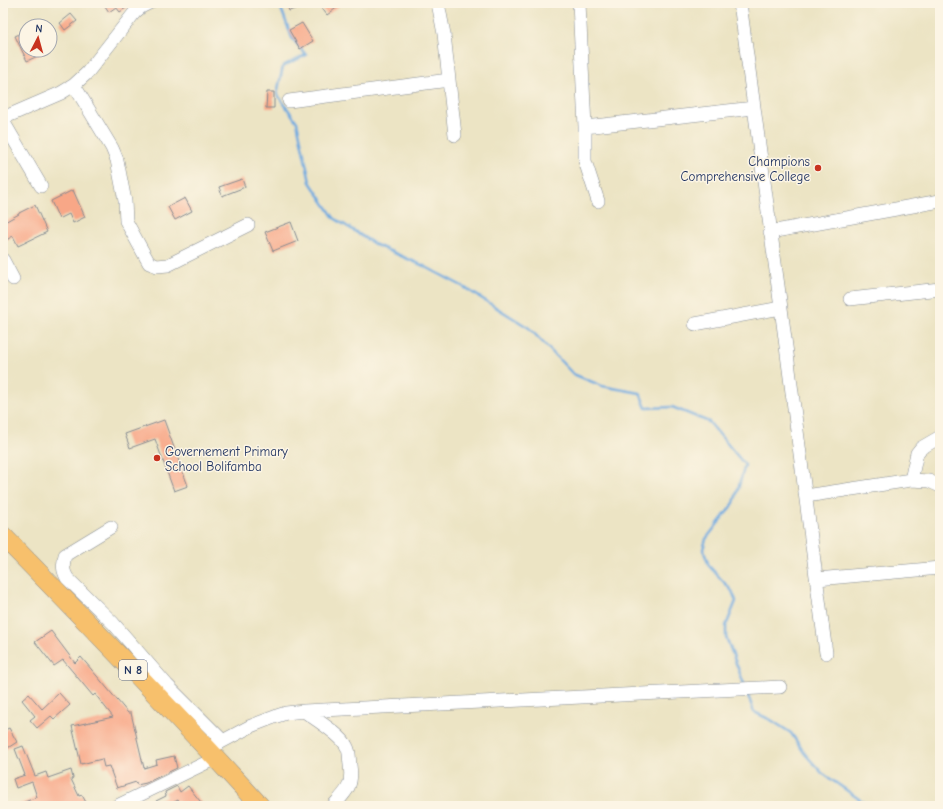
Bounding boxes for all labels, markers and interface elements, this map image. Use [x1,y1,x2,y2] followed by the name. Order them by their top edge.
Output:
[18,18,58,58] north arrow
[35,22,43,35] text: N
[681,154,810,184] place label: Champions Comprehensive College
[813,163,823,173] marker: Champions Comprehensive College
[165,444,288,474] place label: Governement Primary School Bolifamba
[152,453,162,463] marker: Governement Primary School Bolifamba
[119,660,147,680] road number: N 8

